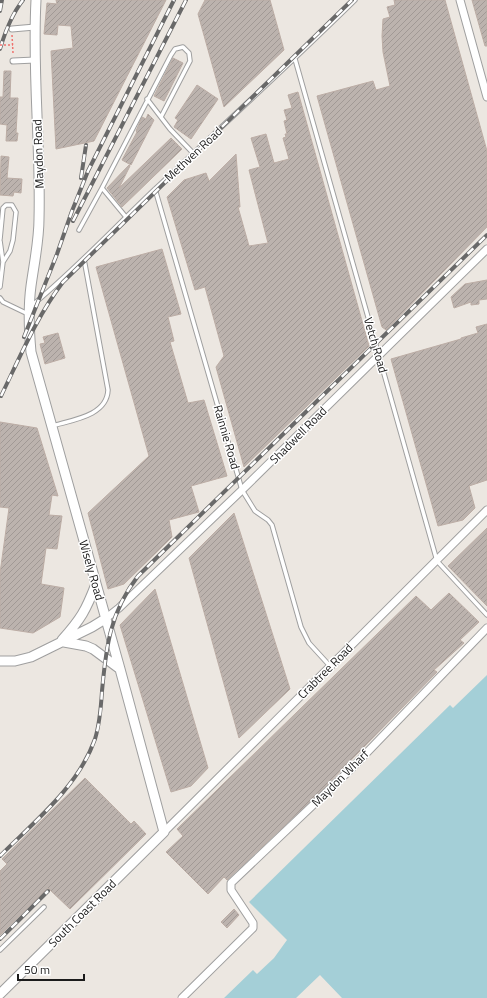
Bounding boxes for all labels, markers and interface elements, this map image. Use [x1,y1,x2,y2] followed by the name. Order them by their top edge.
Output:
[27,119,49,189] street label: Maydon Road
[160,122,226,186] street label: Methven Road
[359,315,393,375] street label: Vetch Road
[265,402,331,468] street label: Shadwell Road
[209,403,245,471] street label: Rainnie Road
[74,538,110,602] street label: Wisely Road
[293,639,357,703] street label: Crabtree Road
[307,745,373,811] street label: Maydon Wharf
[44,875,120,951] street label: South Coast Road
[18,956,84,982] scale bar
[24,960,50,979] text: 50 m

